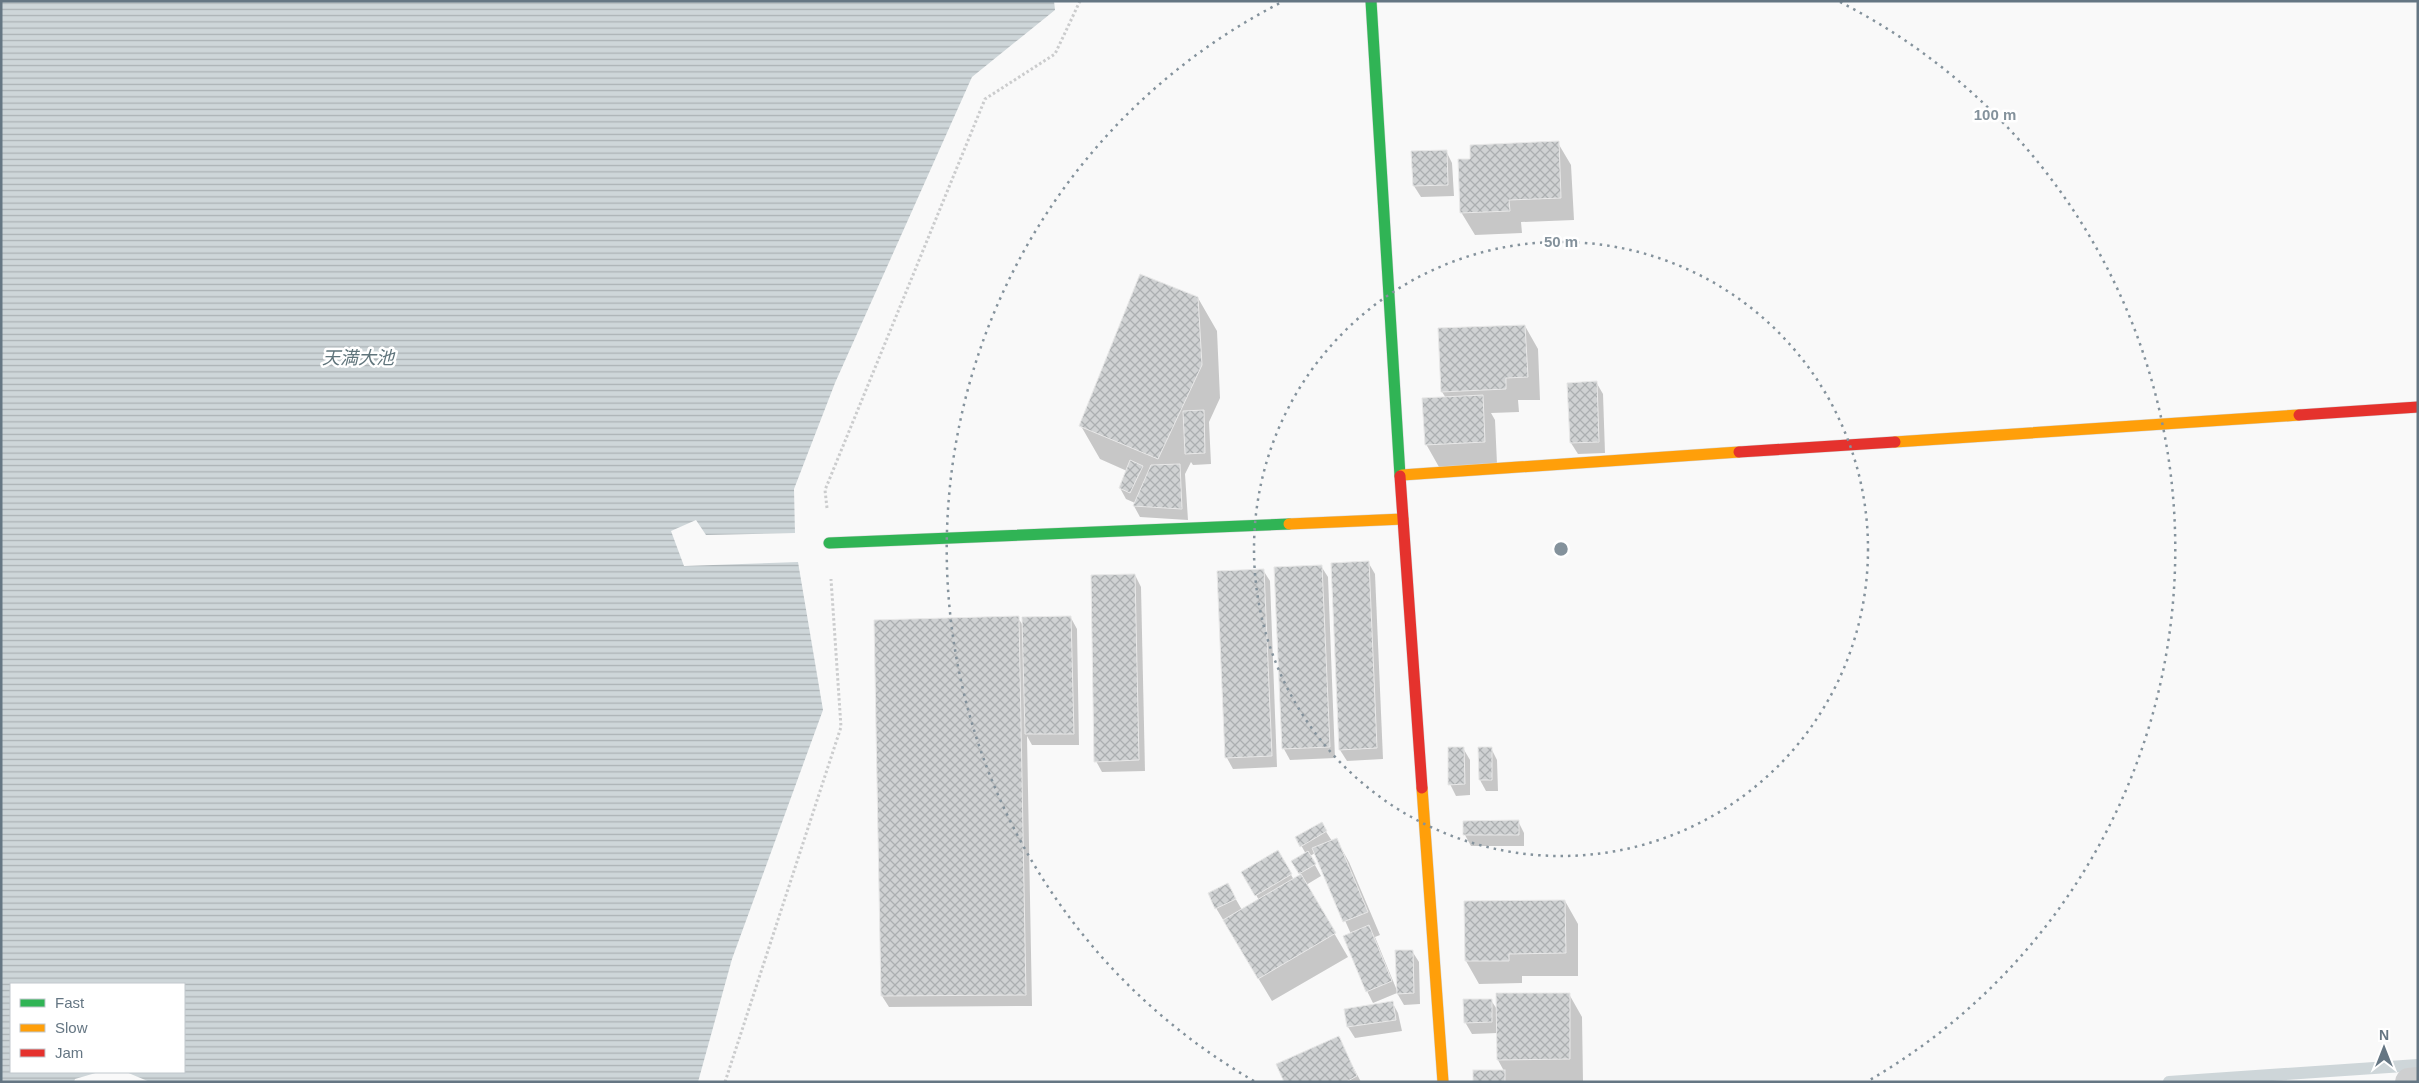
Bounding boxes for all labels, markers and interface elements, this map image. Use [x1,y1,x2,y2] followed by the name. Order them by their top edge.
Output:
[1974,106,2016,123] text: 100 m
[1544,233,1578,250] text: 50 m
[322,348,396,368] water label: 天満大池
[1552,540,1570,558] centre of rings
[10,983,185,1073] legend
[55,994,85,1011] text: Fast
[55,1019,88,1036] text: Slow
[2359,1023,2409,1073] north arrow
[2379,1027,2389,1043] text: N
[55,1044,83,1061] text: Jam

